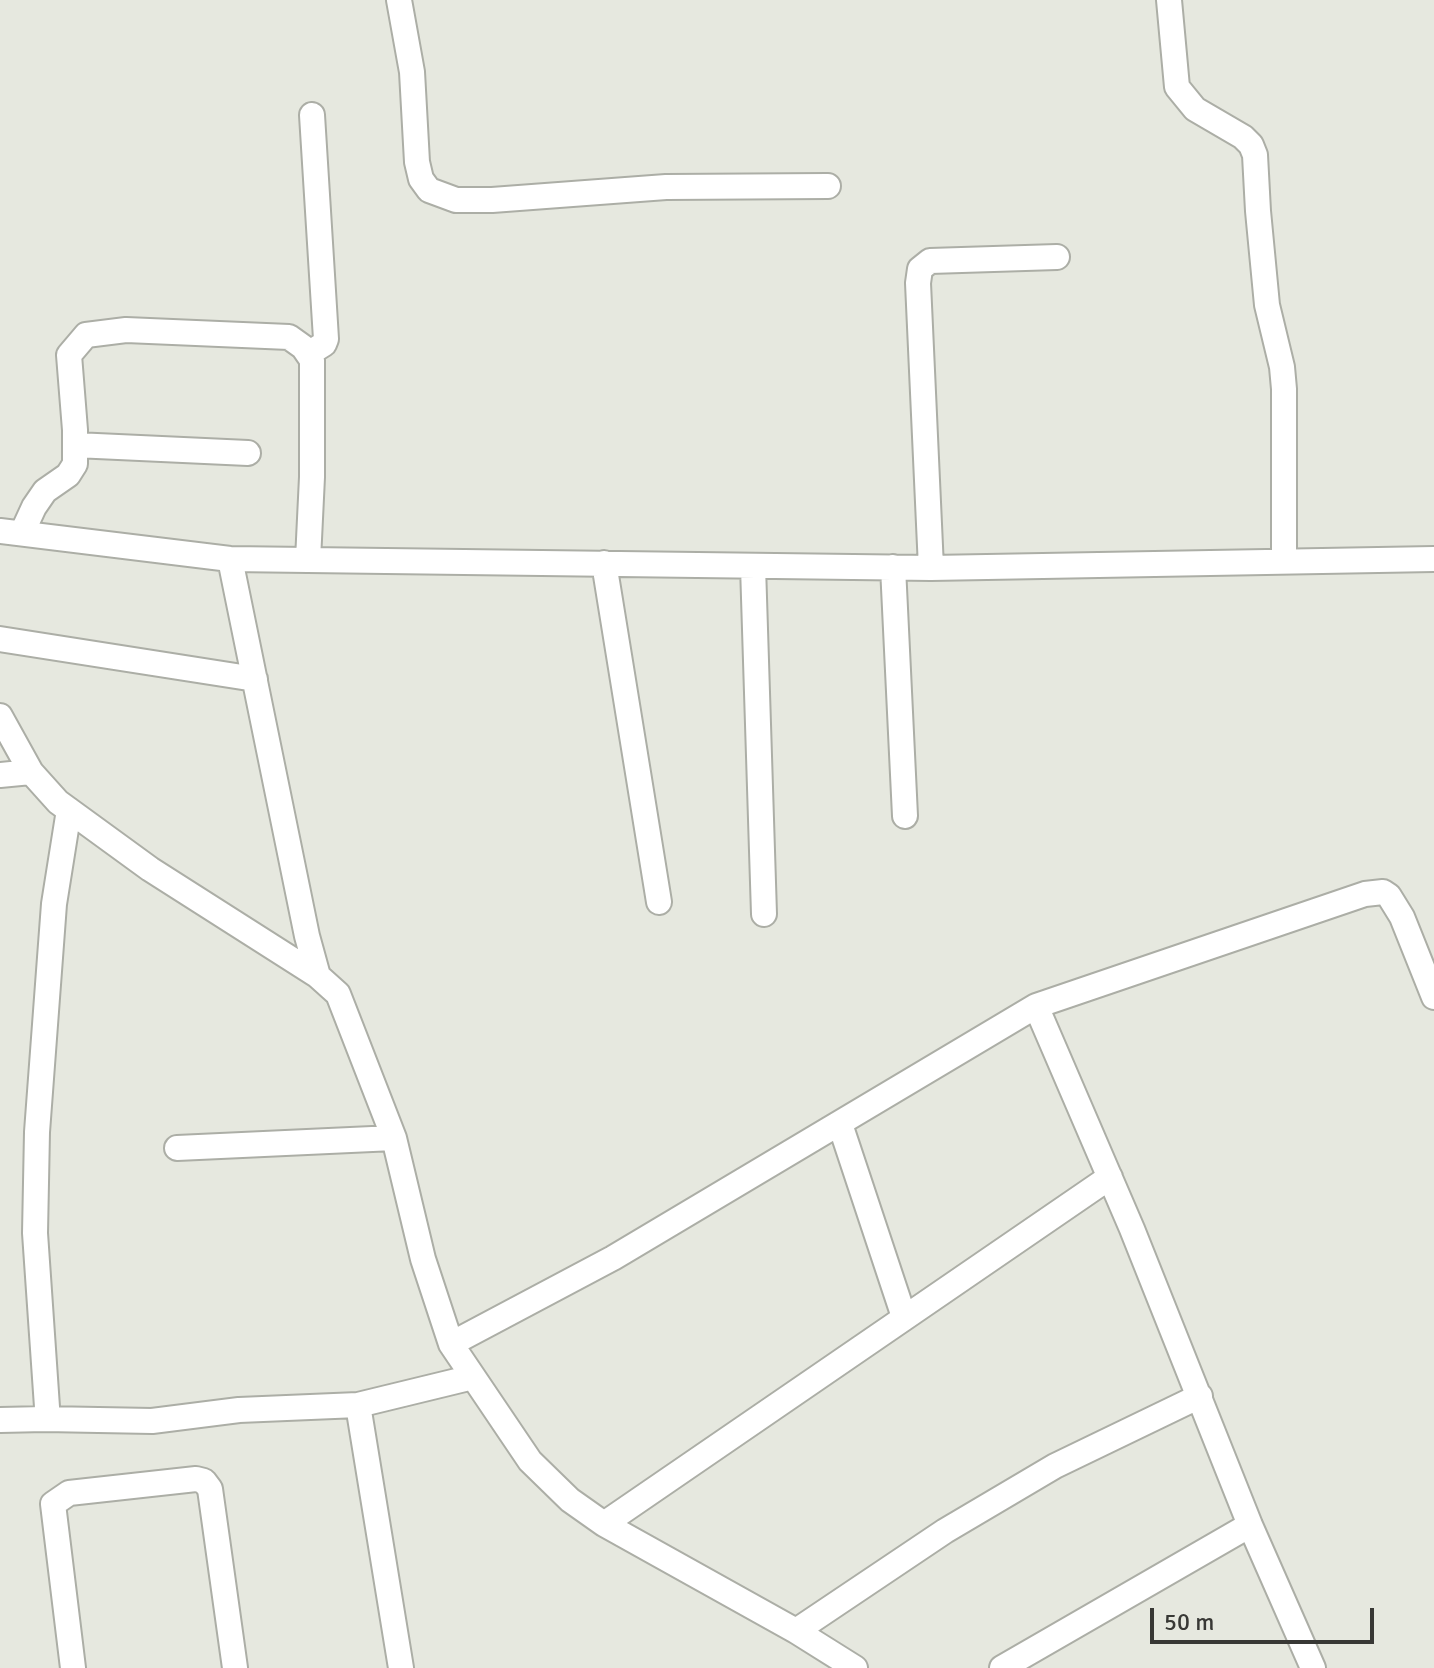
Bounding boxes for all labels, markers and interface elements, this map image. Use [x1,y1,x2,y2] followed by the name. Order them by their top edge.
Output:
[1154,1592,1378,1642] scale bar
[1164,1607,1214,1637] text: 50 m

